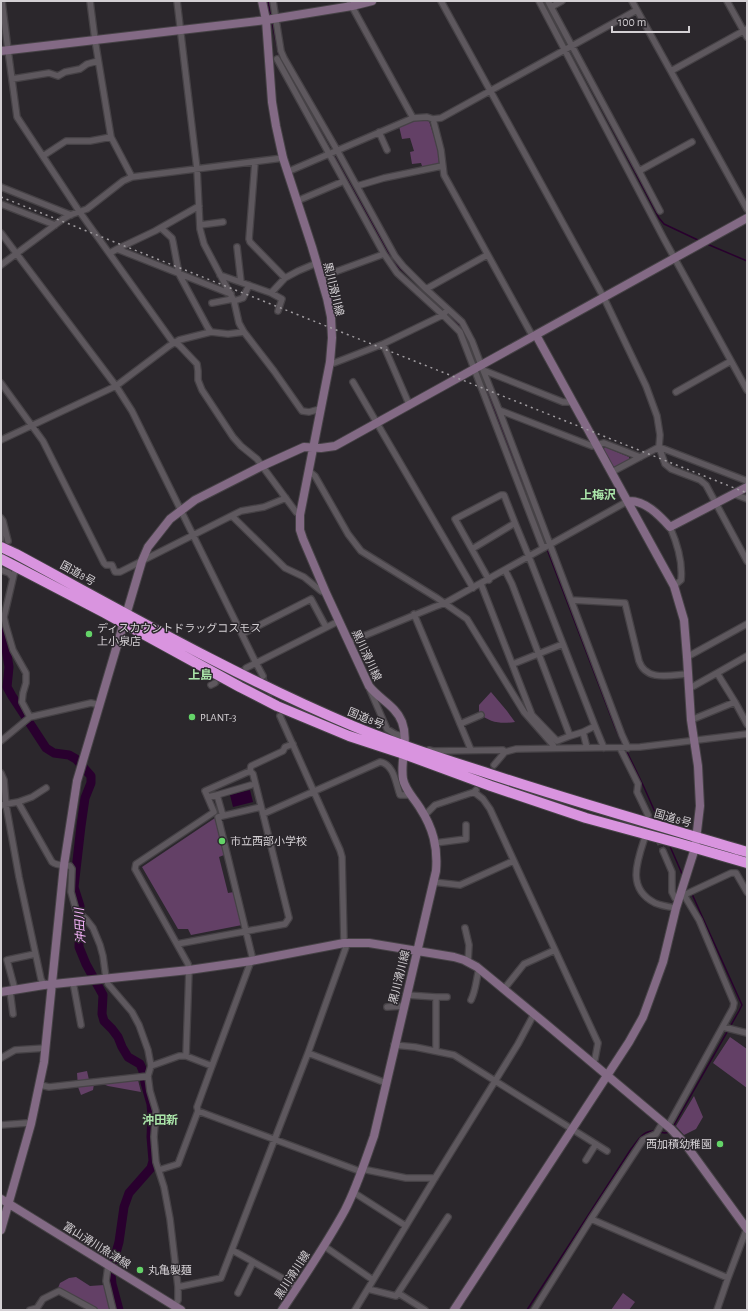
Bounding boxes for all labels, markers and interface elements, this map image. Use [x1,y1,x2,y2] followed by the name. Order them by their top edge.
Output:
[612,8,689,34] scale bar
[618,16,646,28] text: 100 m
[322,261,346,317] street label: 黒川滑川線
[580,488,616,501] district label: 上梅沢
[58,558,98,588] street label: 国道8号
[97,622,261,647] place label: ディスカウントドラッグコスモス 上小泉店
[350,628,384,682] street label: 黒川滑川線
[84,629,94,639] marker: ディスカウントドラッグコスモス 上小泉店
[188,668,212,681] district label: 上島
[346,705,386,731] street label: 国道8号
[187,712,197,722] marker: PLANT-3
[200,712,237,723] place label: PLANT-3
[653,807,693,829] street label: 国道8号
[230,835,307,847] place label: 市立西部小学校
[217,836,227,846] marker: 市立西部小学校
[72,906,87,944] water label: 沖田川
[387,949,411,1005] street label: 黒川滑川線
[142,1113,178,1126] district label: 沖田新
[646,1138,712,1150] place label: 西加積幼稚園
[715,1139,725,1149] marker: 西加積幼稚園
[61,1220,133,1270] street label: 富山滑川魚津線
[272,1249,312,1301] street label: 黒川滑川線
[148,1264,192,1276] place label: 丸亀製麺
[135,1265,145,1275] marker: 丸亀製麺

